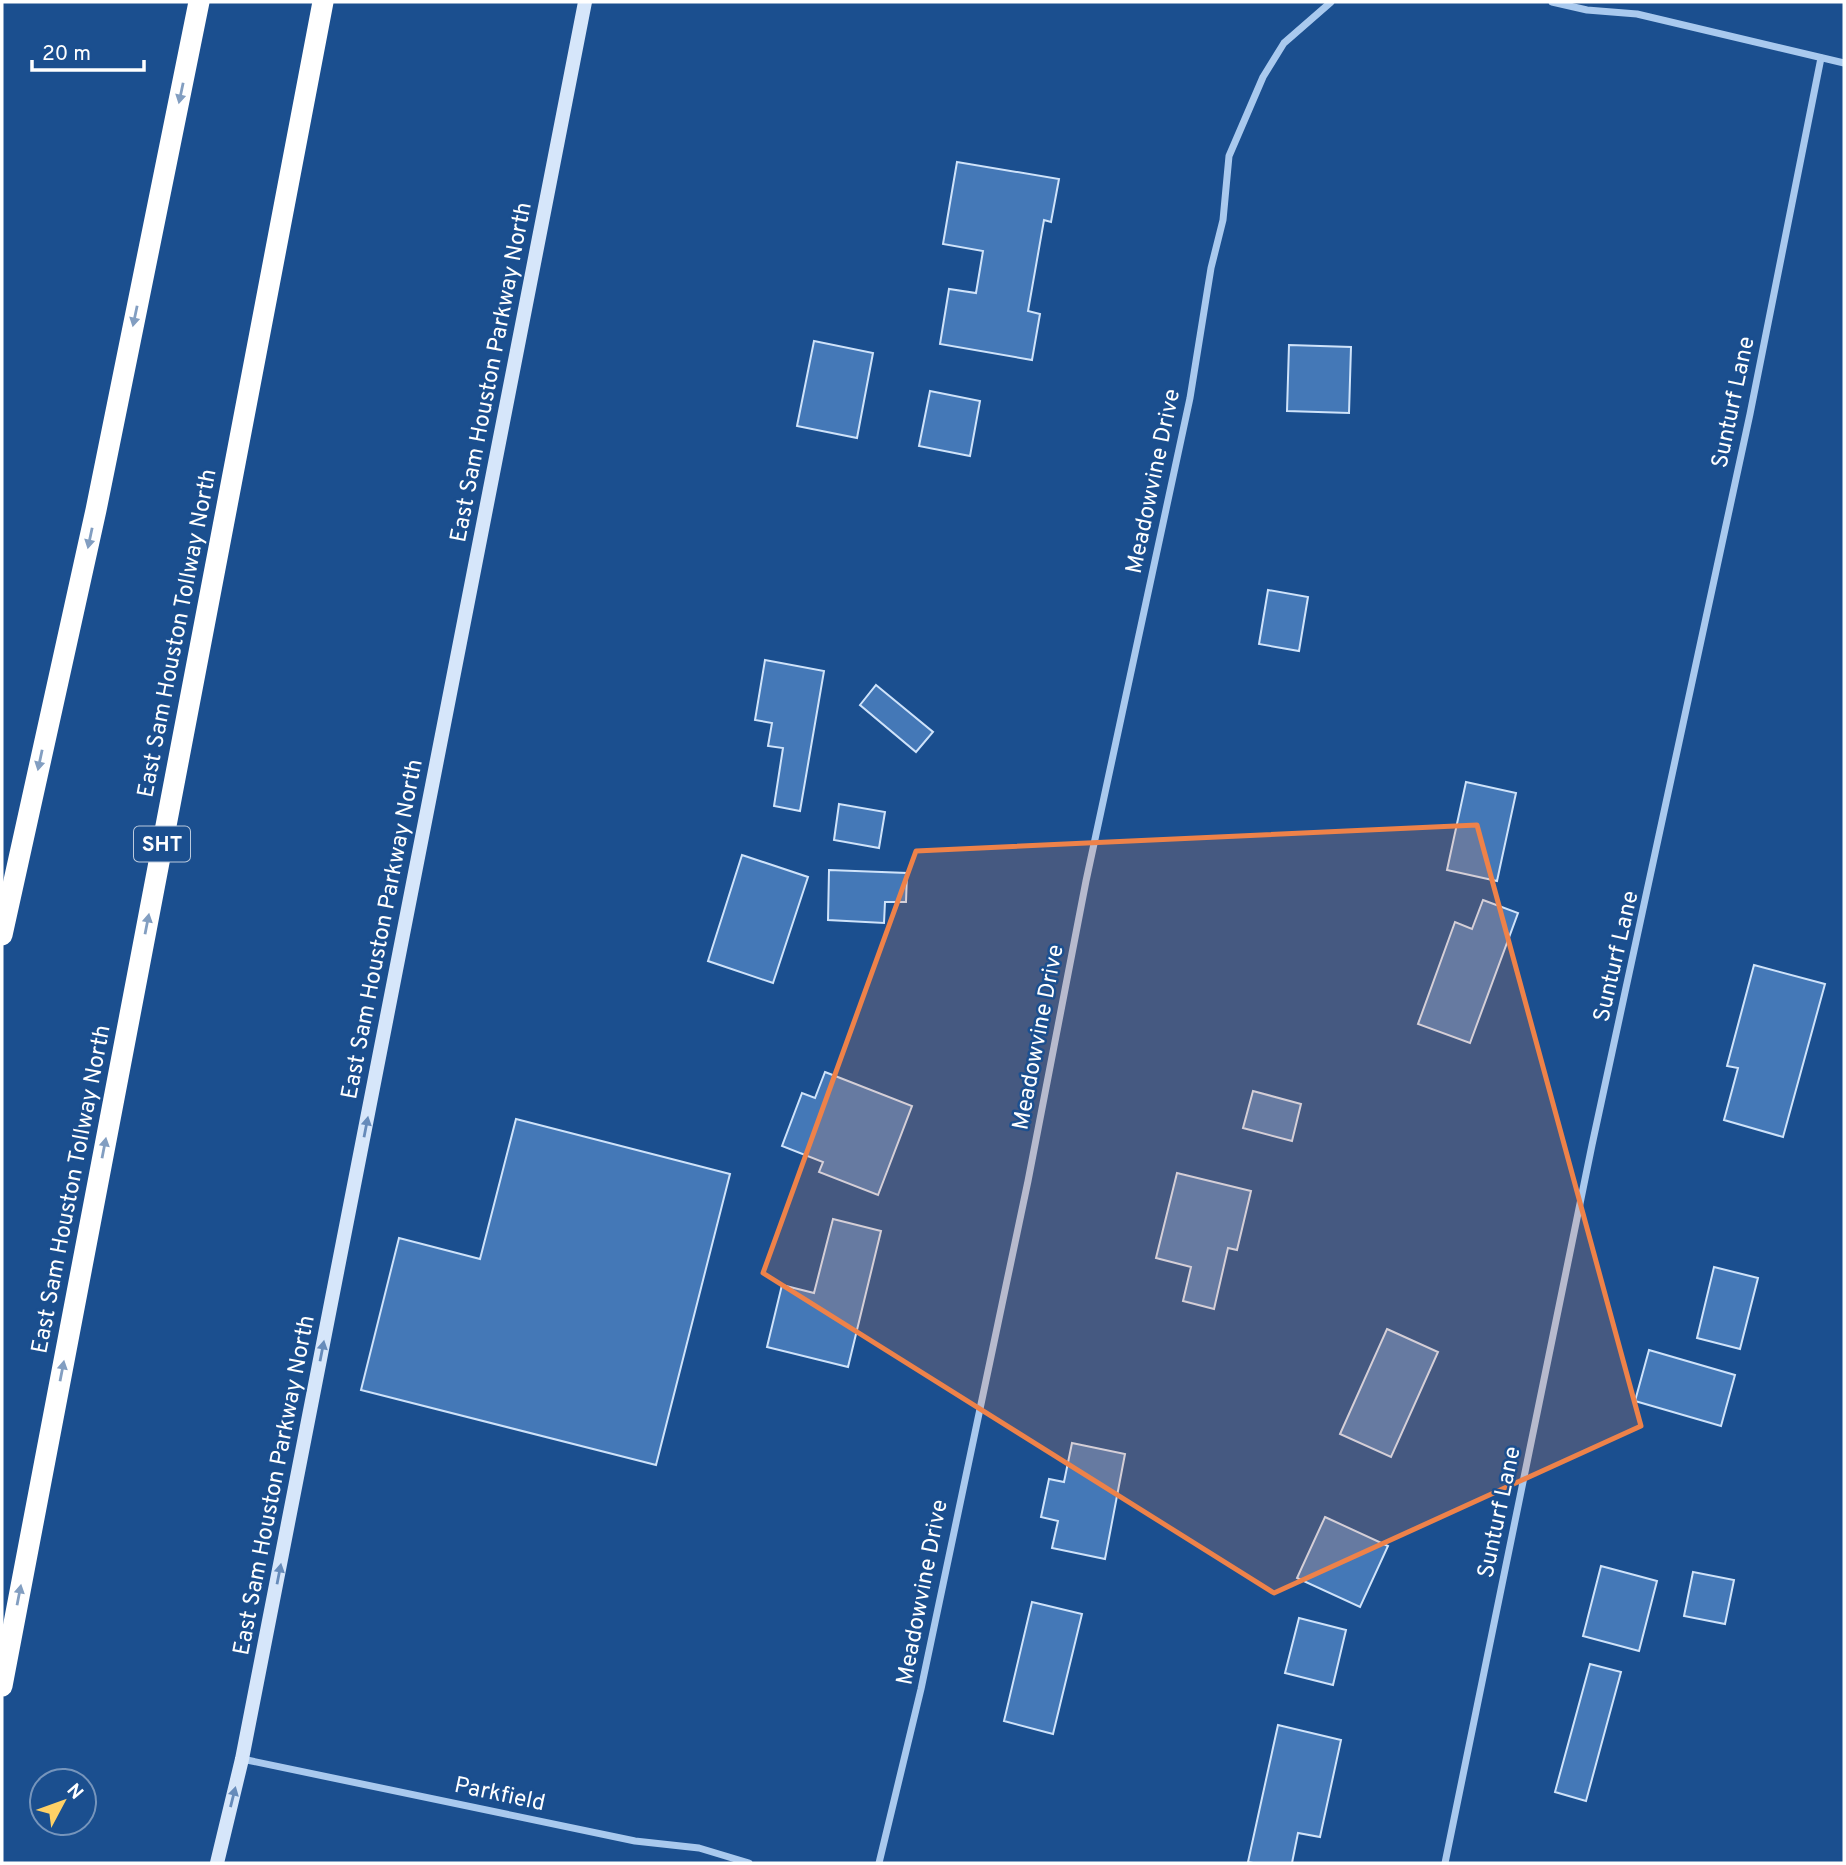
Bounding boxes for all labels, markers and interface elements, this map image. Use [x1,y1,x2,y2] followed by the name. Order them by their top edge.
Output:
[32,28,144,72] scale bar
[42,41,91,68] text: 20 m
[175,82,186,104] one-way arrow
[445,200,540,545] street label: East Sam Houston Parkway North
[130,305,141,327] one-way arrow
[1706,334,1763,471] street label: Sunturf Lane
[1121,386,1188,577] street label: Meadowvine Drive
[132,467,225,800] street label: East Sam Houston Tollway North
[84,527,95,549] one-way arrow
[35,750,46,772] one-way arrow
[336,757,431,1102] street label: East Sam Houston Parkway North
[134,826,190,862] road number: SHT
[1588,888,1647,1025] street label: Sunturf Lane
[142,913,153,935] one-way arrow
[1007,942,1072,1133] street label: Meadowvine Drive
[26,1023,119,1356] street label: East Sam Houston Tollway North
[360,1116,371,1138] one-way arrow
[99,1137,110,1159] one-way arrow
[228,1313,323,1658] street label: East Sam Houston Parkway North
[317,1340,328,1362] one-way arrow
[56,1360,67,1382] one-way arrow
[1472,1444,1529,1581] street label: Sunturf Lane
[891,1497,956,1688] street label: Meadowvine Drive
[273,1563,284,1585] one-way arrow
[14,1584,25,1606] one-way arrow
[28,1767,98,1837] north arrow
[451,1772,548,1819] street label: Parkfield
[61,1779,88,1805] text: N
[228,1786,239,1808] one-way arrow

